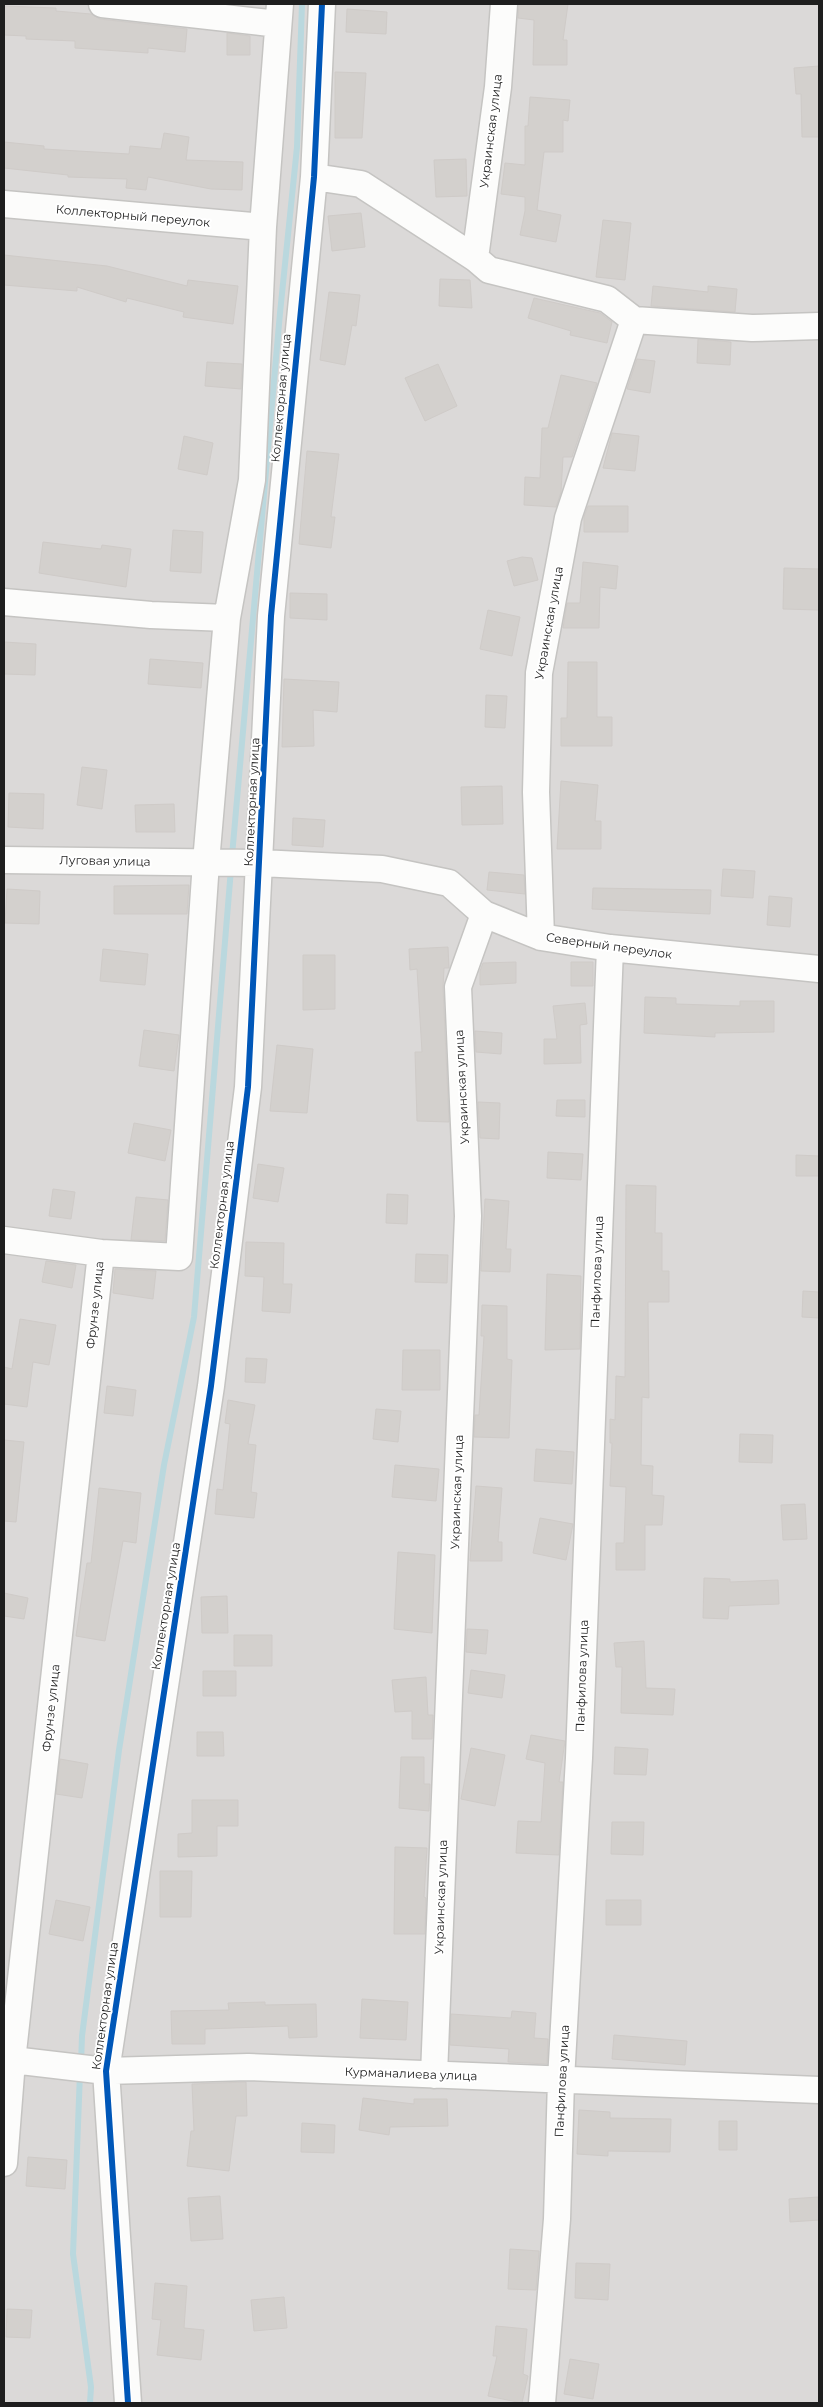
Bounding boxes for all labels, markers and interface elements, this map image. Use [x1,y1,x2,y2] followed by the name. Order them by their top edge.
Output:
[476,73,505,189] street label: Украинская улица
[55,201,211,230] street label: Коллекторный переулок
[267,333,294,463] street label: Коллекторная улица
[531,565,566,681] street label: Украинская улица
[241,737,262,867] street label: Коллекторная улица
[59,852,151,869] street label: Луговая улица
[545,929,673,962] street label: Северный переулок
[451,1029,472,1145] street label: Украинская улица
[206,1140,237,1270] street label: Коллекторная улица
[587,1215,606,1329] street label: Панфилова улица
[82,1260,107,1350] street label: Фрунзе улица
[447,1434,466,1550] street label: Украинская улица
[148,1541,183,1671] street label: Коллекторная улица
[572,1619,591,1733] street label: Панфилова улица
[38,1663,63,1753] street label: Фрунзе улица
[431,1839,450,1955] street label: Украинская улица
[88,1941,121,2071] street label: Коллекторная улица
[551,2024,572,2138] street label: Панфилова улица
[344,2064,478,2083] street label: Курманалиева улица

